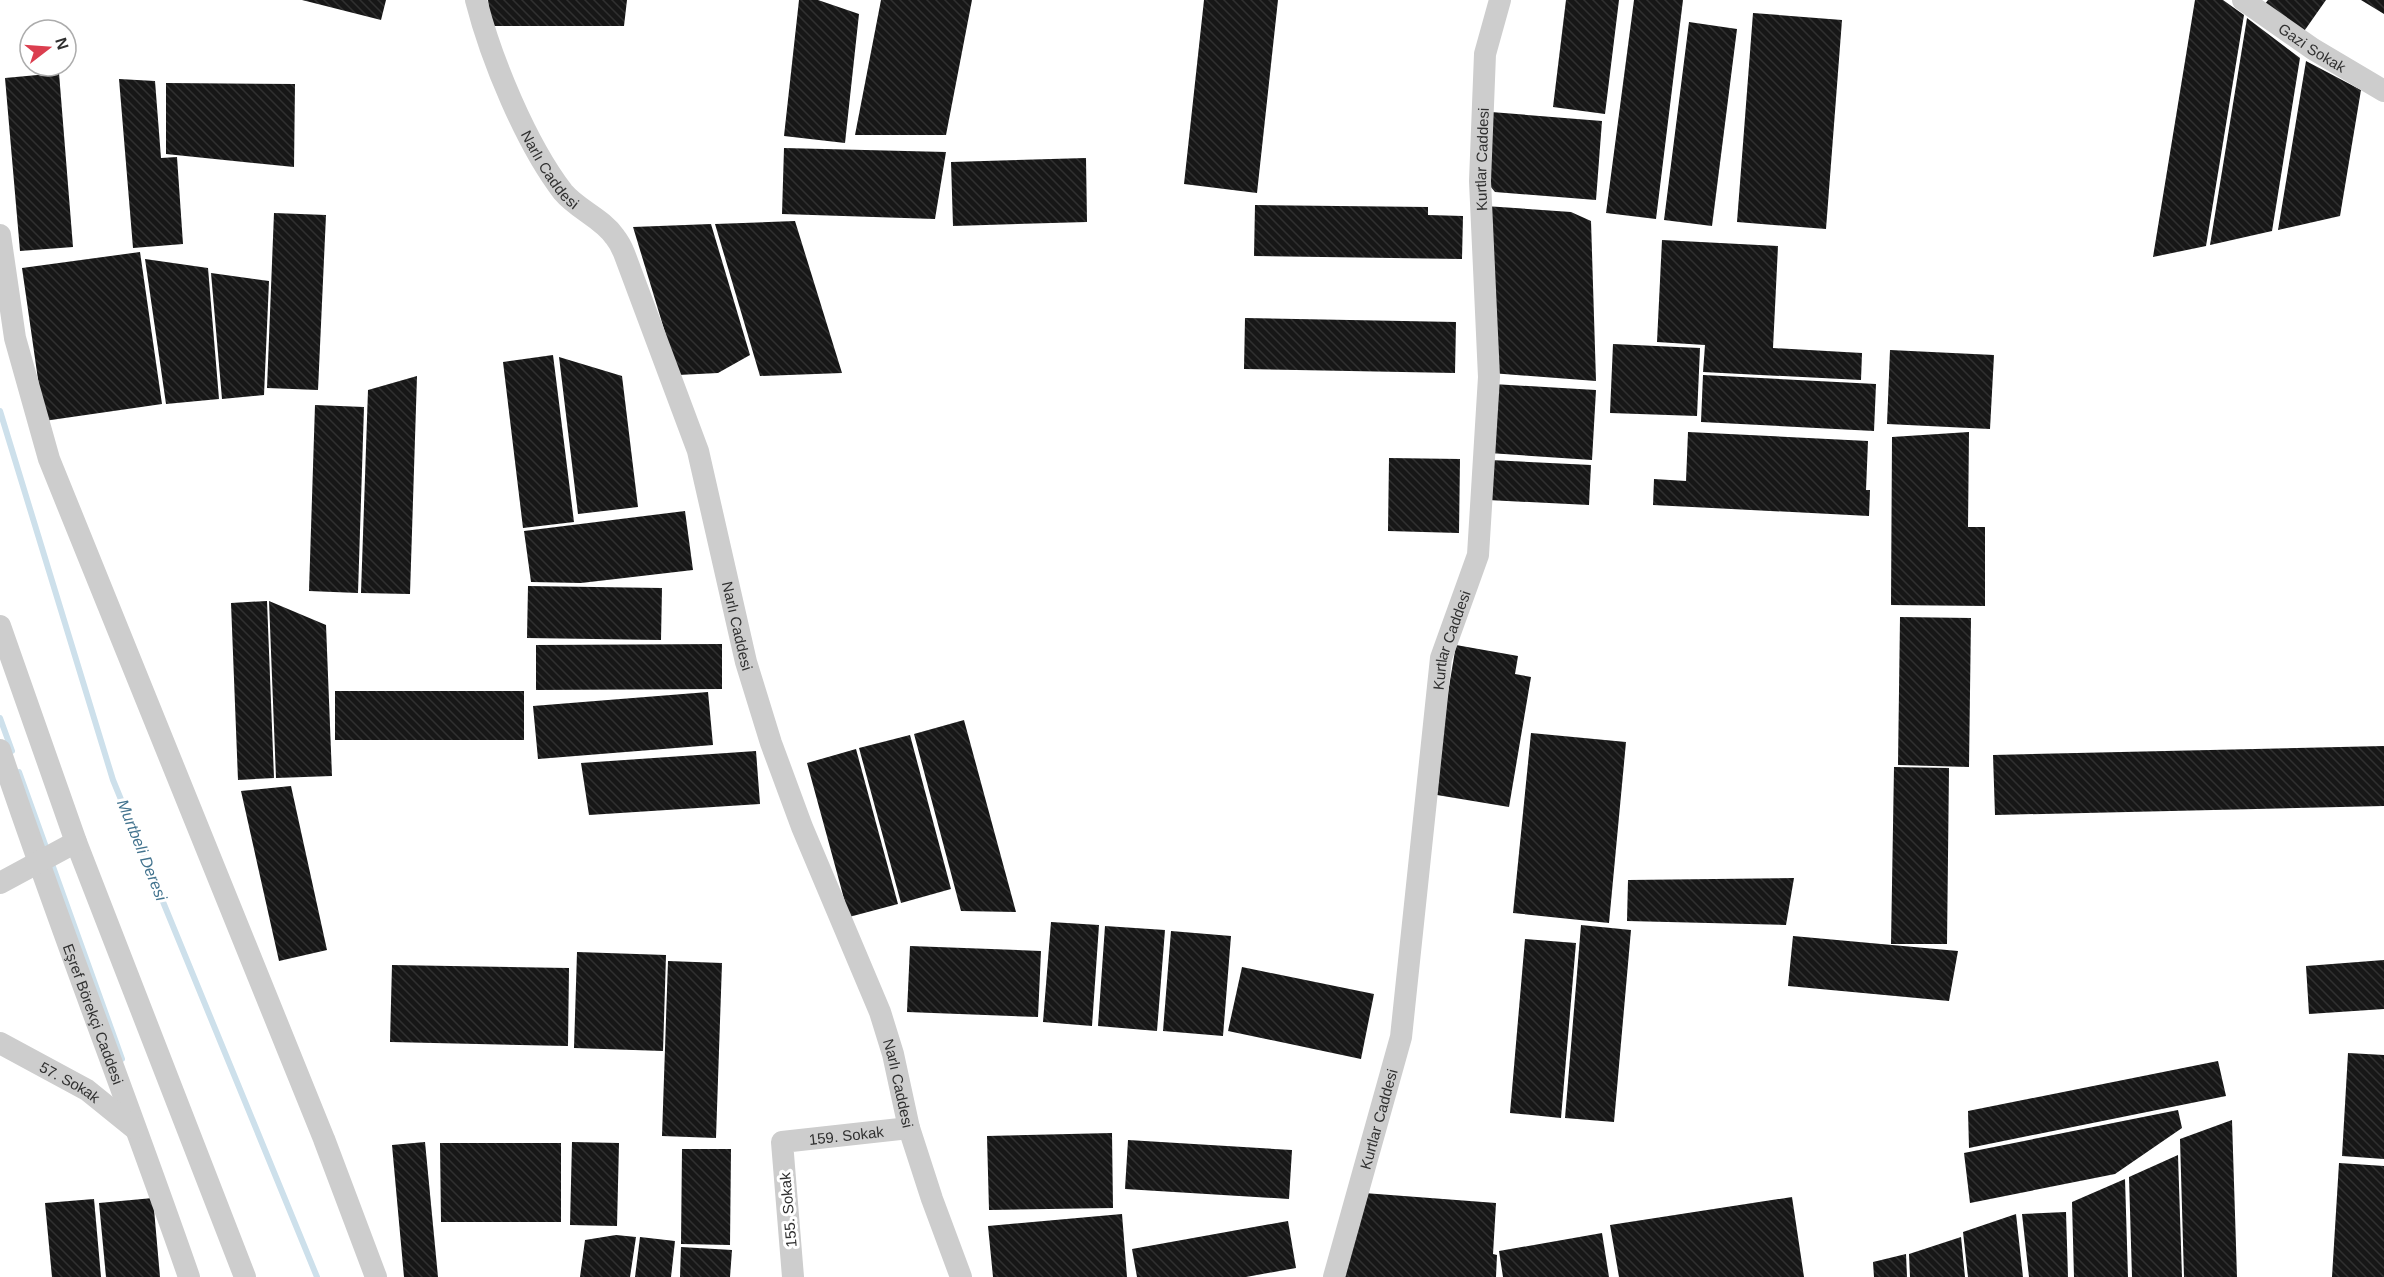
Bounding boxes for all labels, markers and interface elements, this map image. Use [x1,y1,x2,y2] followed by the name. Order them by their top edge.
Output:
[18,18,78,78] north arrow
[2276,19,2350,75] street label: Gazi Sokak
[52,36,72,52] text: N
[1471,107,1491,211] street label: Kurtlar Caddesi
[518,127,583,212] street label: Narlı Caddesi
[719,580,757,672] street label: Narlı Caddesi
[1429,588,1473,691] street label: Kurtlar Caddesi
[114,797,170,903] water label: Murtbeli Deresi
[60,941,127,1086] street label: Eşref Börekçi Caddesi
[880,1037,917,1129] street label: Narlı Caddesi
[37,1058,104,1106] street label: 57. Sokak
[1356,1067,1400,1171] street label: Kurtlar Caddesi
[808,1122,885,1147] street label: 159. Sokak
[776,1171,800,1248] street label: 155. Sokak

